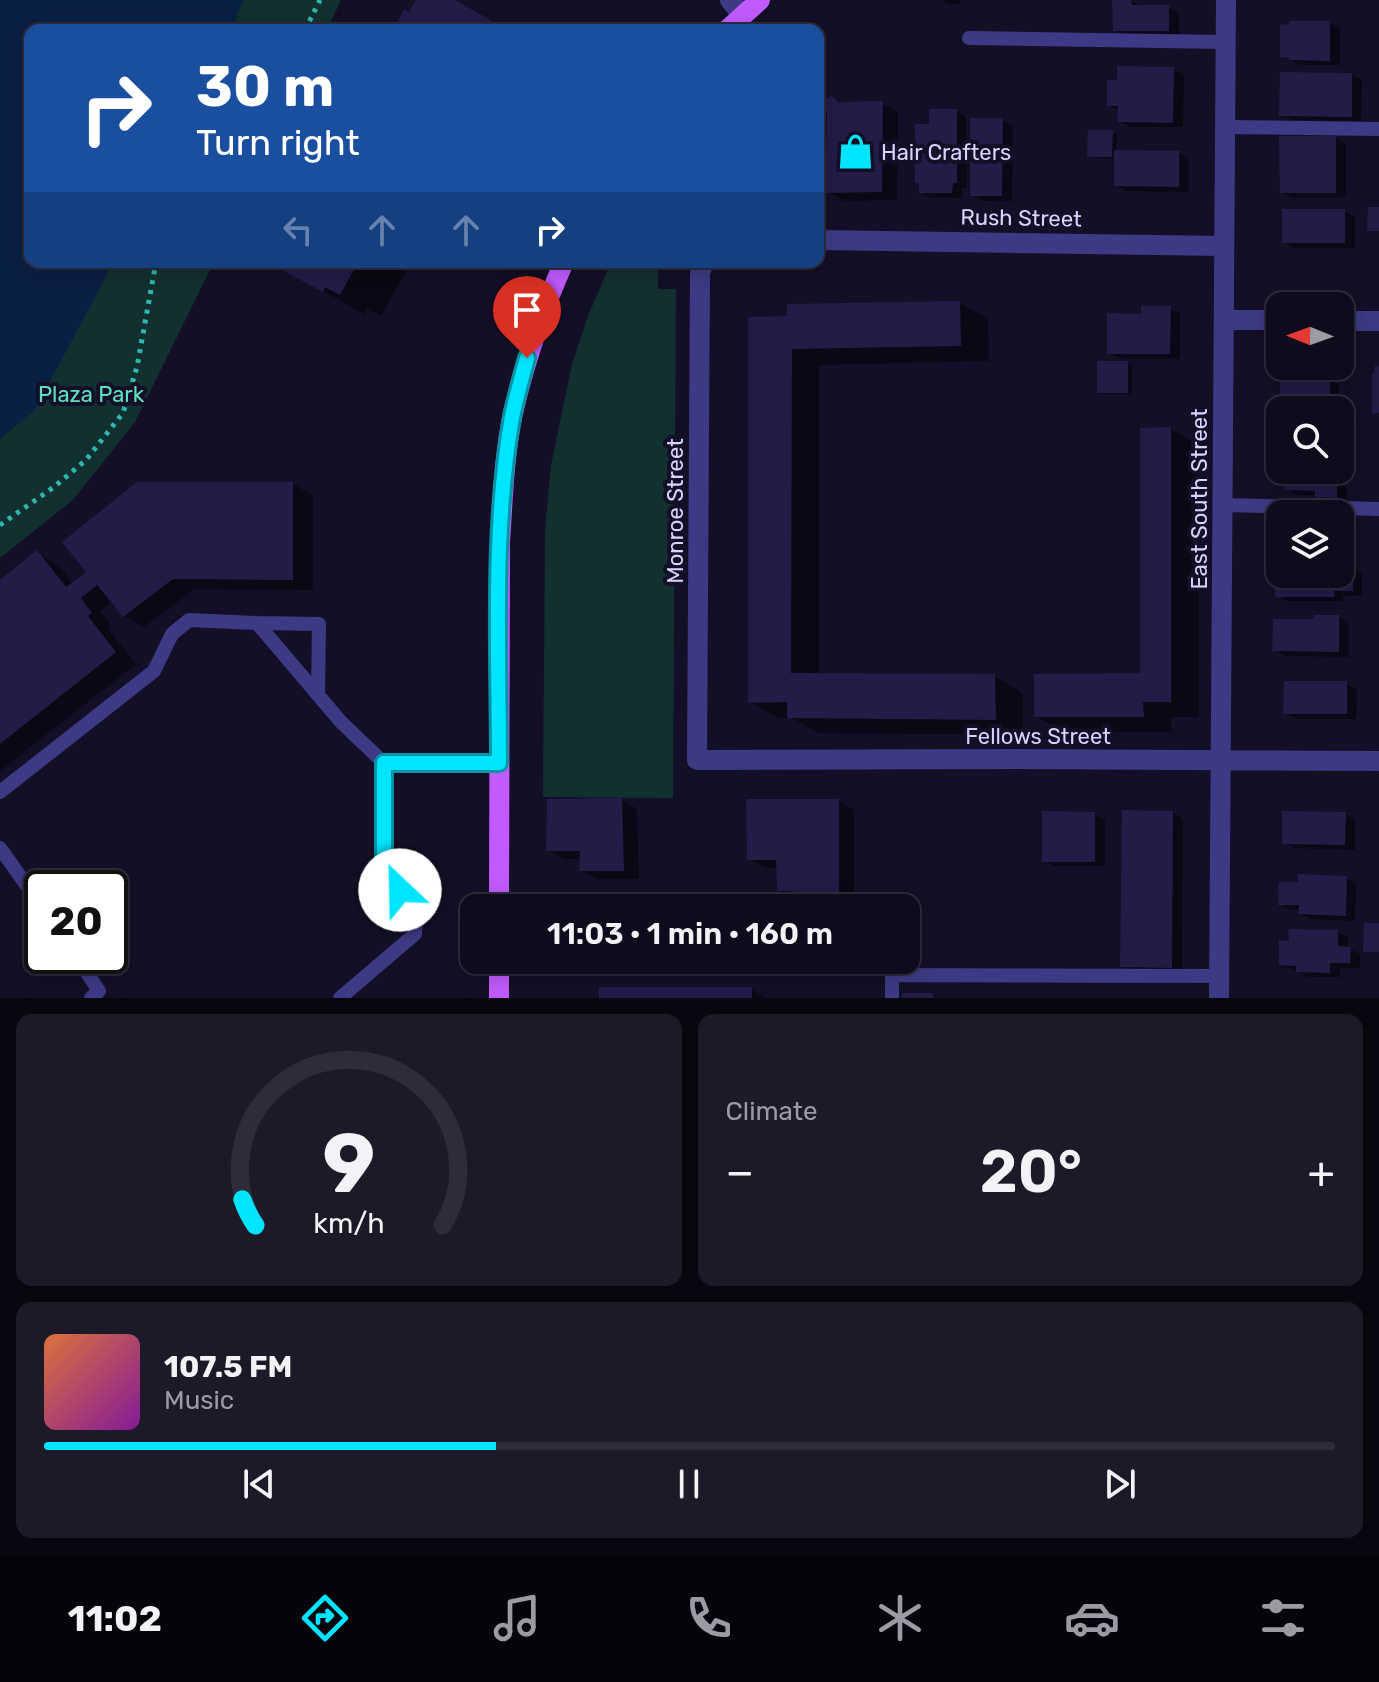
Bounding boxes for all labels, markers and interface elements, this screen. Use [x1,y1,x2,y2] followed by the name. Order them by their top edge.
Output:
[196,54,334,120] text: 30 m
[64,56,168,160] icon: right
[196,121,360,164] text: Turn right
[836,133,874,171] shop icon: Hair Crafters
[881,139,1011,166] place label: Hair Crafters
[960,203,1082,233] street label: Rush Street
[276,208,320,252] icon: left
[360,208,404,252] icon: ahead
[444,208,488,252] icon: ahead
[528,208,572,252] icon: right
[493,276,561,358] pin
[505,288,549,332] icon: arrive
[1266,292,1354,380] north arrow
[1266,292,1354,588] map controls
[38,381,145,408] park label: Plaza Park
[1266,396,1354,484] button: search
[1186,408,1213,590] street label: East South Street
[662,438,689,584] street label: Monroe Street
[1266,500,1354,588] button: layers
[965,723,1111,750] street label: Fellows Street
[358,848,442,932] position arrow
[24,870,128,974] speed limit sign: 20
[547,916,833,952] text: 11:03 · 1 min · 160 m
[726,1096,818,1127] text: Climate
[322,1114,375,1213] text: 9
[980,1136,1082,1207] text: 20°
[726,1146,754,1198] text: −
[1308,1146,1335,1198] text: +
[313,1206,384,1240] text: km/h
[164,1349,292,1385] text: 107.5 FM
[164,1385,234,1416] text: Music
[237,1462,281,1506] icon: previous
[667,1462,711,1506] icon: pause
[1098,1462,1142,1506] icon: next
[297,1590,353,1646] icon: directions
[489,1590,545,1646] icon: music
[681,1590,737,1646] icon: phone
[872,1590,928,1646] icon: climate
[1064,1590,1120,1646] icon: car
[1255,1590,1311,1646] icon: filters
[68,1597,162,1640] text: 11:02

